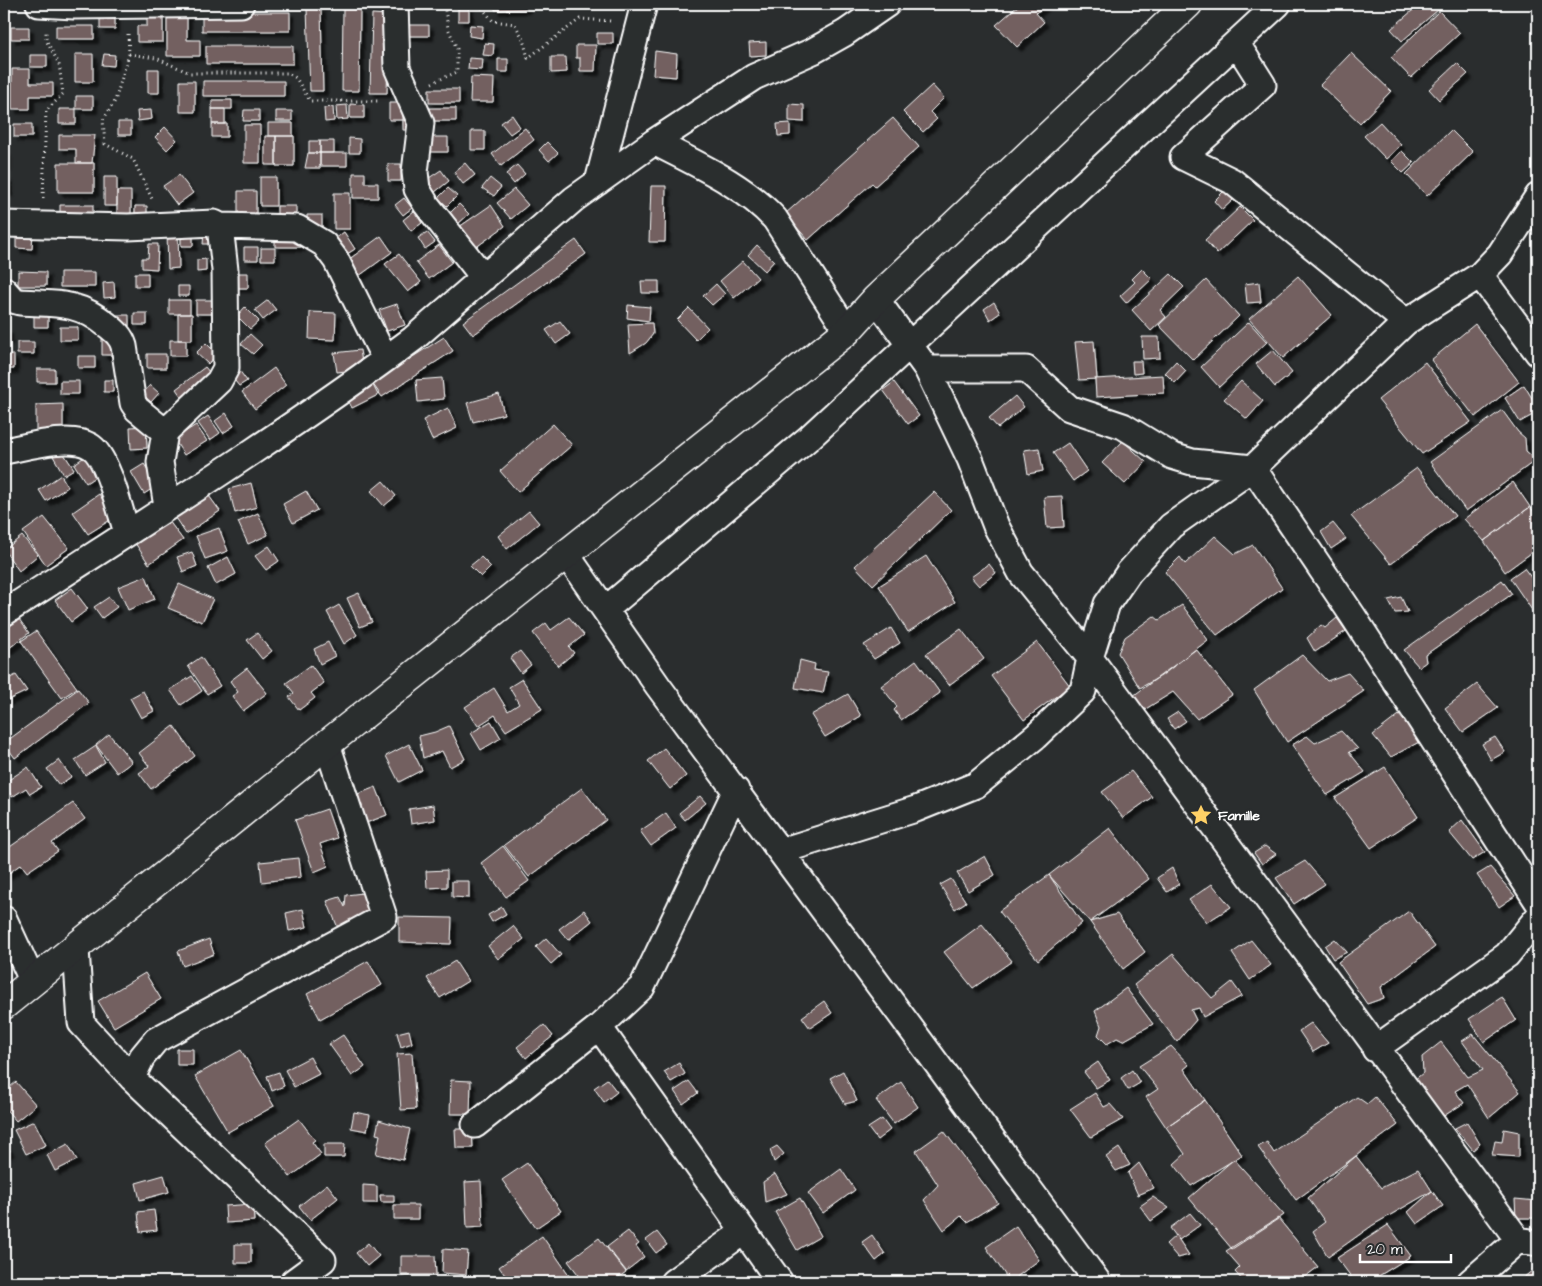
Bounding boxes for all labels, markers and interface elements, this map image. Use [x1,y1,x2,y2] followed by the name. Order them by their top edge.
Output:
[1188,802,1214,828] place icon: Famille
[1218,806,1260,826] place label: Famille
[1360,1231,1451,1263] scale bar
[1367,1239,1403,1260] text: 20 m

